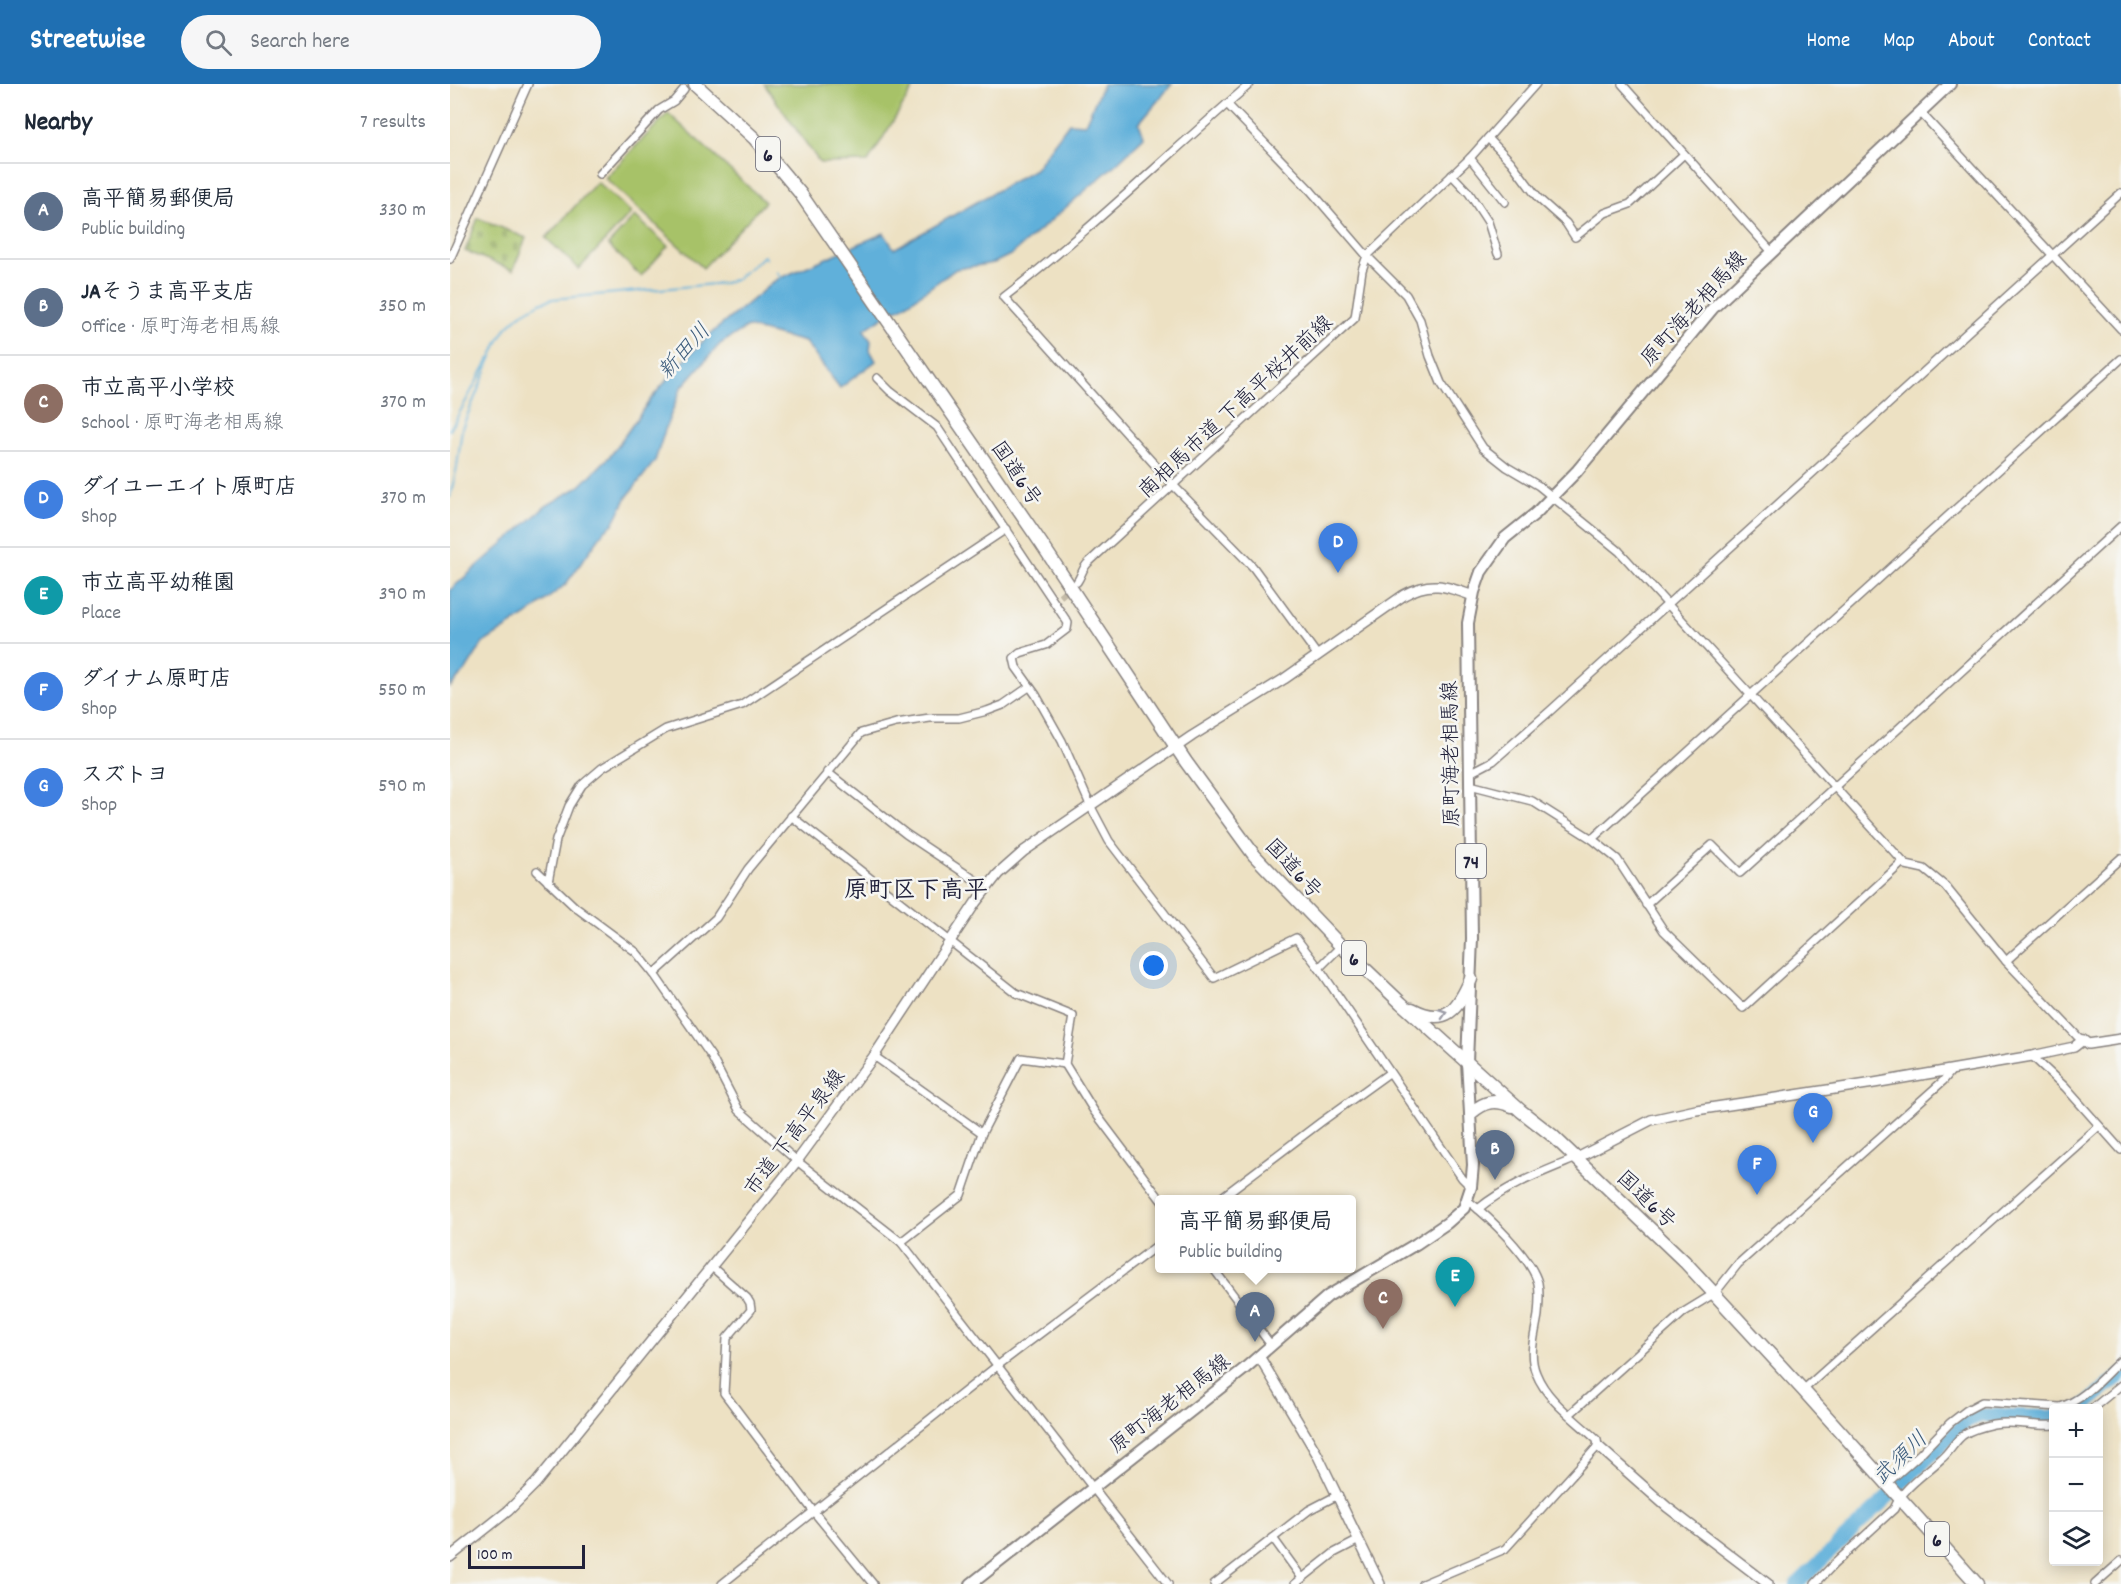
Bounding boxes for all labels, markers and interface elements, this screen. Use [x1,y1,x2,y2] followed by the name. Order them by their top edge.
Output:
[181,15,601,69] search box
[30,22,145,62] text: Streetwise
[202,26,235,59] icon: search
[250,27,350,58] text: Search here
[1806,27,1850,57] text: Home
[1883,27,1915,57] text: Map
[1948,27,1995,57] text: About
[2028,27,2091,57] text: Contact
[24,105,92,142] text: Nearby
[360,109,426,137] text: 7 results
[756,137,780,171] road number: 6
[81,185,235,216] text: 高平簡易郵便局
[38,197,49,225] text: A
[379,197,426,225] text: 330 m
[81,216,185,244] text: Public building
[1635,245,1756,375] street label: 原町海老相馬線
[81,278,255,309] text: JAそうま高平支店
[39,293,48,321] text: B
[379,293,426,321] text: 350 m
[1133,310,1341,507] street label: 南相馬市道 下高平桜井前線
[81,314,280,342] text: Office · 原町海老相馬線
[652,317,719,387] water label: 新田川
[81,374,235,405] text: 市立高平小学校
[39,389,48,417] text: C
[380,389,426,417] text: 370 m
[81,410,283,438] text: School · 原町海老相馬線
[982,436,1047,513] street label: 国道6号
[81,473,297,504] text: ダイユーエイト原町店
[38,485,49,513] text: D
[380,485,426,513] text: 370 m
[81,504,117,532] text: Shop
[1318,524,1358,573] pin: D
[81,569,235,600] text: 市立高平幼稚園
[39,581,48,609] text: E
[379,581,426,609] text: 390 m
[81,600,121,628] text: Place
[81,665,231,696] text: ダイナム原町店
[39,677,48,705] text: F
[378,677,426,705] text: 550 m
[1437,680,1469,828] street label: 原町海老相馬線
[81,696,117,724] text: Shop
[81,761,169,792] text: スズトヨ
[38,773,49,801] text: G
[378,773,426,801] text: 590 m
[81,792,117,820] text: Shop
[1256,833,1328,907] street label: 国道6号
[1456,844,1486,878] road number: 74
[844,875,988,909] district label: 原町区下高平
[1342,941,1366,975] road number: 6
[1139,951,1168,980] your location
[1437,1008,1448,1021] one-way arrow
[739,1064,854,1203] street label: 市道 下高平泉線
[1794,1094,1832,1143] pin: G
[1476,1130,1514,1180] pin: B
[1738,1146,1776,1195] pin: F
[1608,1165,1682,1237] street label: 国道6号
[1155,1195,1356,1273] popup
[1178,1208,1333,1239] text: 高平簡易郵便局
[1178,1239,1283,1267] text: Public building
[1436,1258,1474,1307] pin: E
[1364,1280,1402,1329] pin: C
[1236,1292,1274,1342] pin: A
[1104,1348,1238,1462] street label: 原町海老相馬線
[2049,1404,2103,1566] map controls
[2049,1404,2103,1458] button: +
[1867,1425,1936,1494] water label: 武須川
[2049,1458,2103,1512] button: −
[2049,1512,2103,1566] button: layers
[1925,1522,1949,1556] road number: 6
[468,1542,585,1570] scale bar
[477,1544,513,1567] text: 100 m

